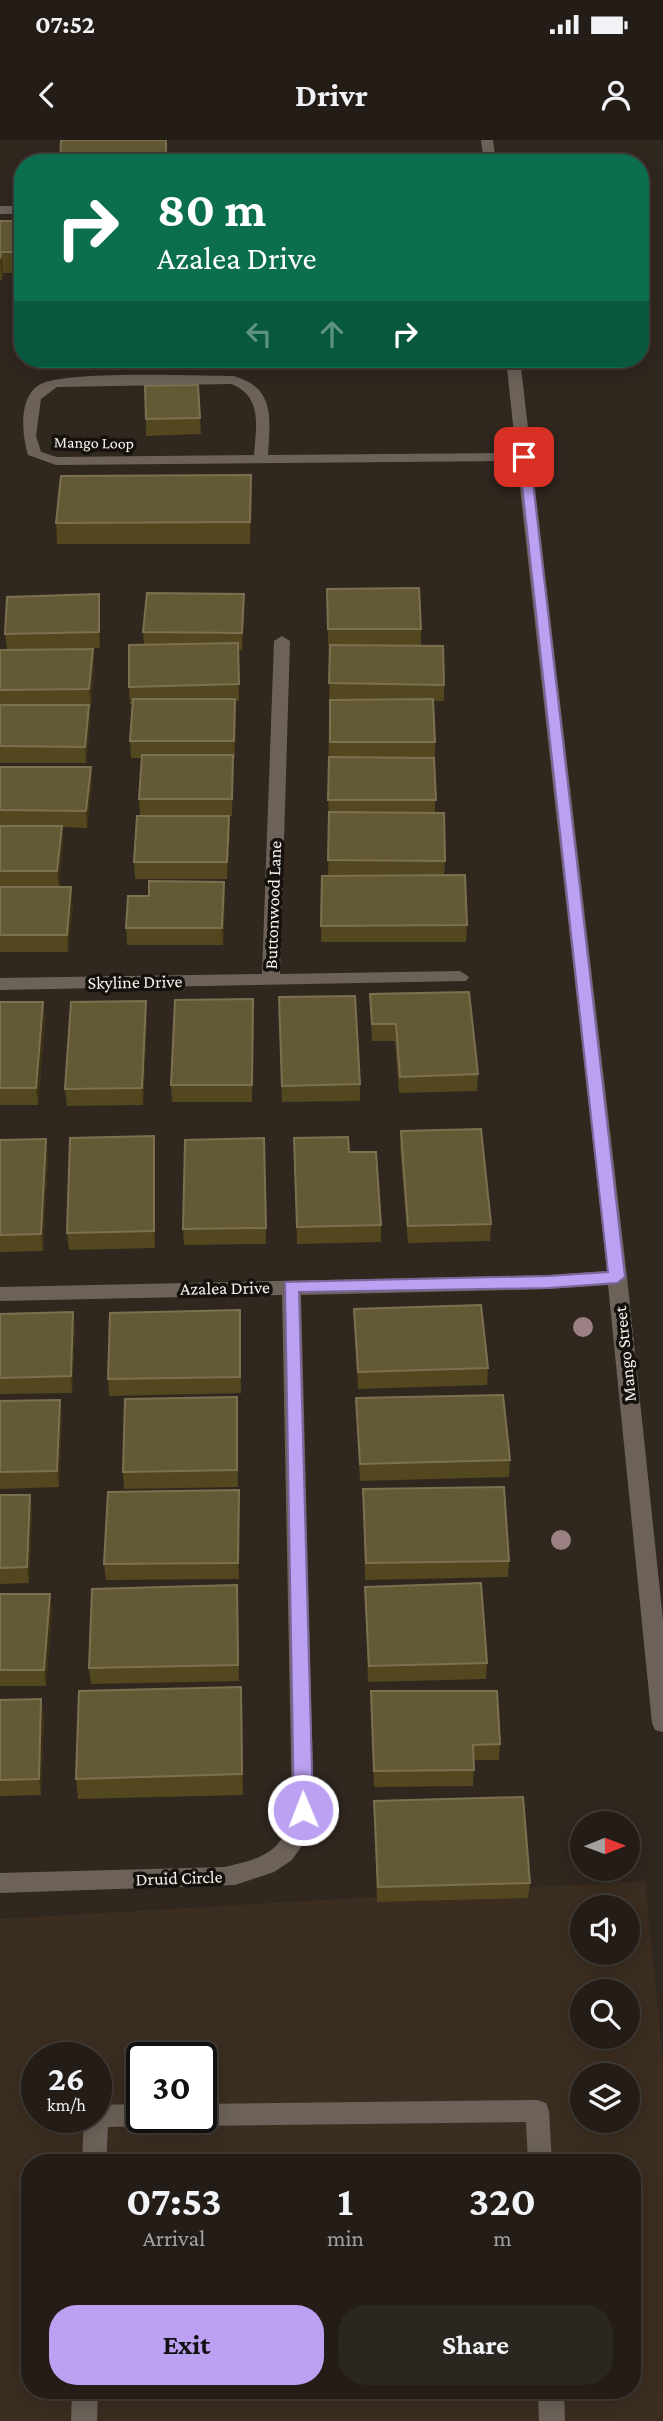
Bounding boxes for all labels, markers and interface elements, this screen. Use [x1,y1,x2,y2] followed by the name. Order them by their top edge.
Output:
[35,10,95,39] text: 07:52
[28,76,66,114] icon: back
[597,76,635,114] icon: person
[295,77,368,113] text: Drivr
[42,182,133,273] icon: right
[157,182,266,237] text: 80 m
[157,240,316,276] text: Azalea Drive
[240,315,278,353] icon: left
[313,315,351,353] icon: ahead
[386,315,424,353] icon: right
[494,427,554,487] pin
[54,433,134,453] street label: Mango Loop
[505,438,543,476] icon: arrive
[261,840,285,970] street label: Buttonwood Lane
[88,971,183,993] street label: Skyline Drive
[180,1277,270,1299] street label: Azalea Drive
[610,1304,640,1403] street label: Mango Street
[266,1773,340,1847] position arrow
[570,1811,640,1881] north arrow
[570,1811,640,2133] map controls
[135,1866,223,1890] street label: Druid Circle
[570,1895,640,1965] button: sound
[570,1979,640,2049] button: search
[126,2042,217,2133] speed limit sign: 30
[48,2059,85,2098] text: 26
[570,2063,640,2133] button: layers
[47,2095,86,2115] text: km/h
[126,2177,222,2224] text: 07:53
[338,2177,353,2224] text: 1
[469,2177,536,2224] text: 320
[143,2225,205,2251] text: Arrival
[327,2225,364,2251] text: min
[493,2225,512,2251] text: m
[49,2305,324,2385] button: Exit
[338,2305,613,2385] button: Share

